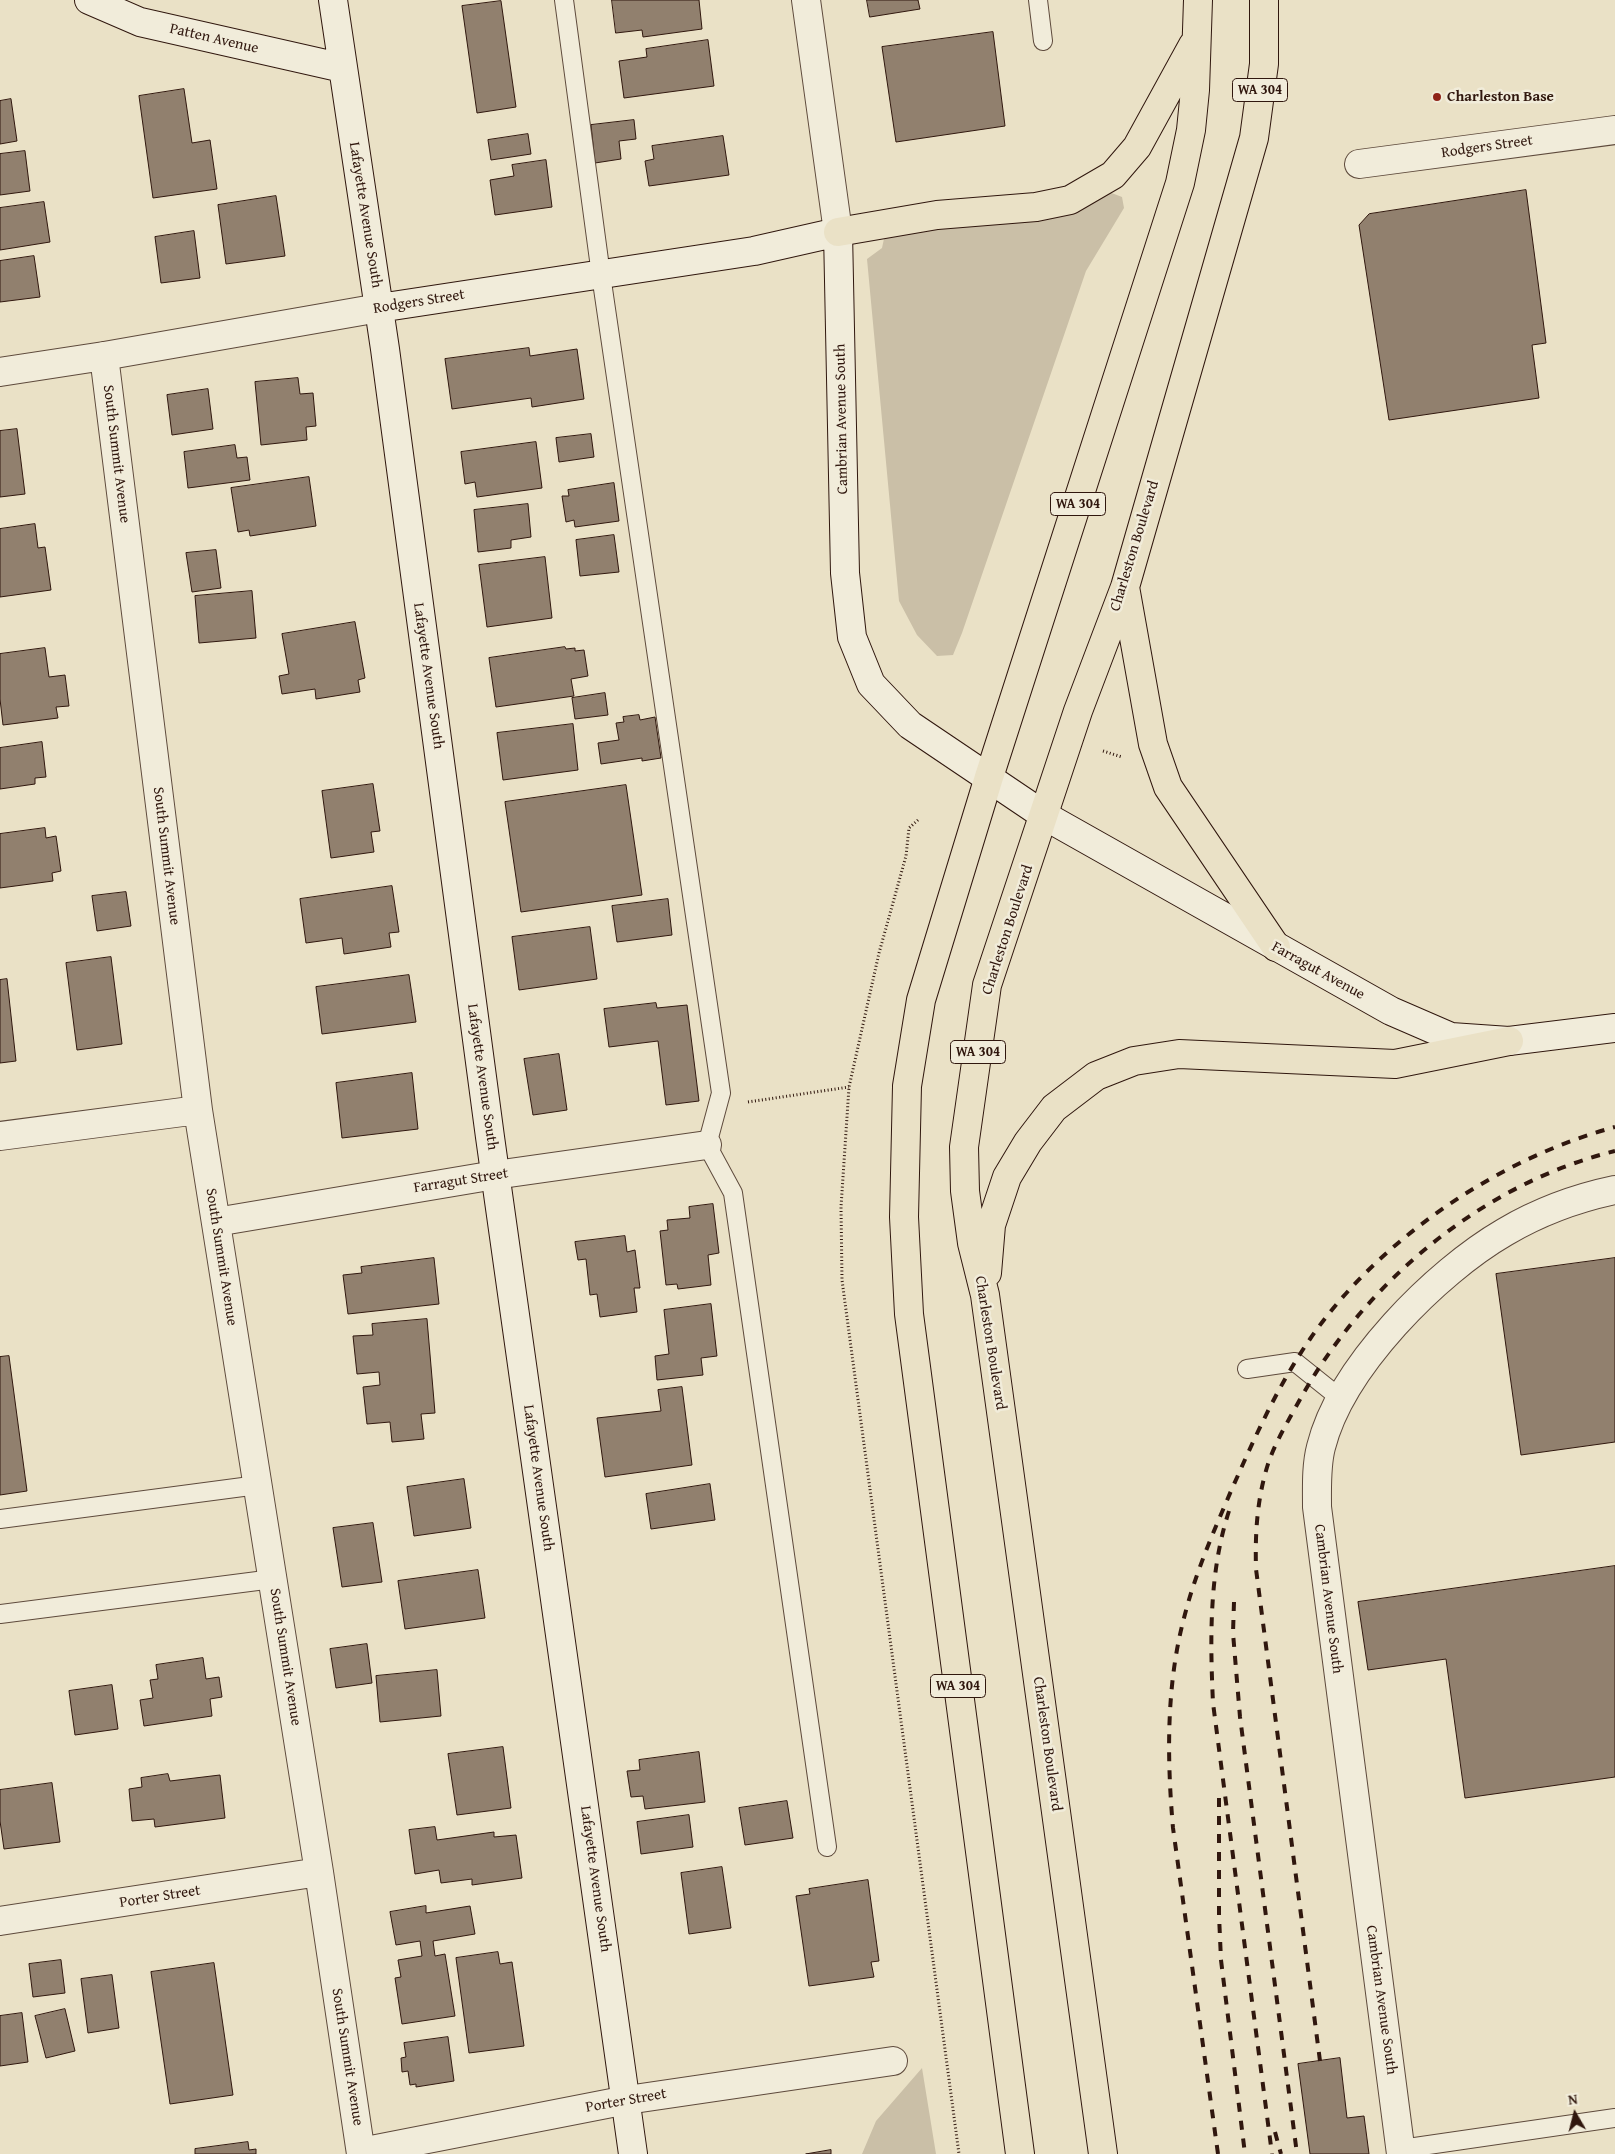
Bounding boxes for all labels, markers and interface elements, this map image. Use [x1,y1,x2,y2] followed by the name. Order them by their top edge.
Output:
[168,20,260,58] street label: Patten Avenue
[1232,78,1288,102] road number: WA 304
[1447,88,1554,106] place label: Charleston Base
[1431,91,1443,103] marker: Charleston Base
[1440,132,1534,162] street label: Rodgers Street
[345,141,385,289] street label: Lafayette Avenue South
[372,286,466,318] street label: Rodgers Street
[832,344,852,494] street label: Cambrian Avenue South
[99,384,133,524] street label: South Summit Avenue
[1107,479,1163,613] street label: Charleston Boulevard
[1050,492,1106,516] road number: WA 304
[409,602,447,750] street label: Lafayette Avenue South
[149,786,183,926] street label: South Summit Avenue
[978,863,1038,997] street label: Charleston Boulevard
[1268,938,1368,1004] street label: Farragut Avenue
[463,1003,501,1151] street label: Lafayette Avenue South
[950,1040,1006,1064] road number: WA 304
[413,1165,509,1197] street label: Farragut Street
[201,1187,241,1327] street label: South Summit Avenue
[971,1275,1009,1411] street label: Charleston Boulevard
[519,1404,557,1552] street label: Lafayette Avenue South
[1310,1523,1346,1675] street label: Cambrian Avenue South
[265,1587,305,1727] street label: South Summit Avenue
[930,1674,986,1698] road number: WA 304
[1029,1676,1065,1812] street label: Charleston Boulevard
[576,1805,614,1953] street label: Lafayette Avenue South
[118,1882,202,1912] street label: Porter Street
[1362,1924,1400,2076] street label: Cambrian Avenue South
[327,1987,367,2127] street label: South Summit Avenue
[584,2085,668,2117] street label: Porter Street
[1550,2089,1600,2139] north arrow
[1567,2089,1579,2110] text: N

